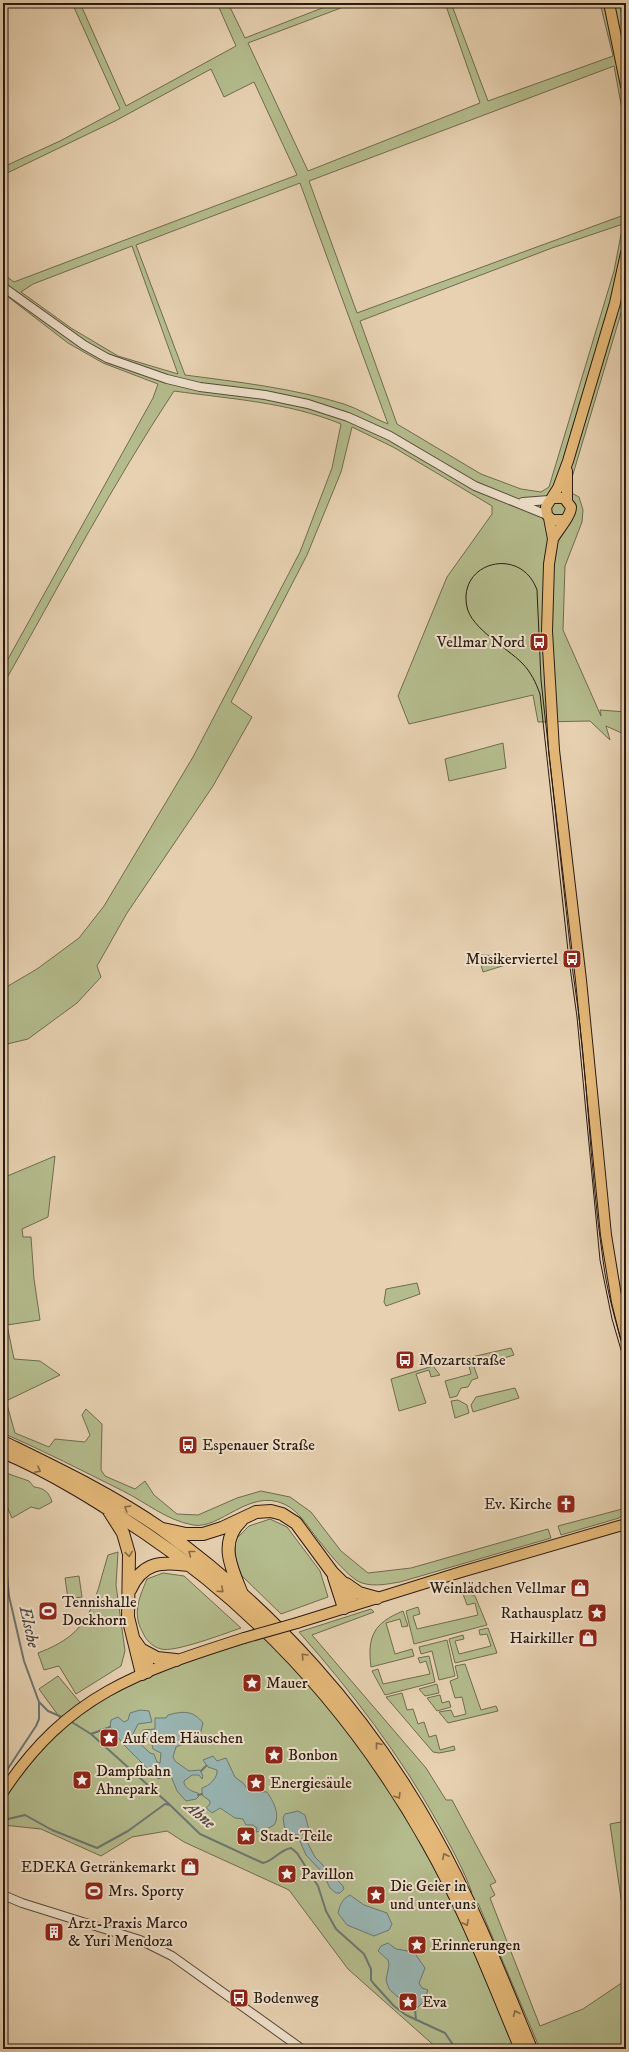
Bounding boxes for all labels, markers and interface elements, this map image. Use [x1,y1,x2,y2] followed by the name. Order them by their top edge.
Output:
[528,631,550,653] bus stop icon: Vellmar Nord
[436,632,525,652] place label: Vellmar Nord
[561,948,583,970] bus stop icon: Musikerviertel
[466,949,558,969] place label: Musikerviertel
[394,1349,416,1371] bus stop icon: Mozartstraße
[419,1350,506,1370] place label: Mozartstraße
[177,1434,199,1456] bus stop icon: Espenauer Straße
[202,1435,315,1455] place label: Espenauer Straße
[34,1465,41,1472] one-way arrow
[555,1493,577,1515] church icon: Ev. Kirche
[484,1494,552,1514] place label: Ev. Kirche
[124,1505,131,1513] one-way arrow
[124,1551,133,1557] one-way arrow
[188,1551,195,1558] one-way arrow
[569,1577,591,1599] shop icon: Weinlädchen Vellmar
[428,1578,566,1598] place label: Weinlädchen Vellmar
[217,1585,224,1592] one-way arrow
[62,1592,137,1630] place label: Tennishalle Dockhorn
[37,1600,59,1622] sports icon: Tennishalle Dockhorn
[586,1602,608,1624] place icon: Rathausplatz
[13,1603,45,1651] water label: Elsche
[501,1603,583,1623] place label: Rathausplatz
[577,1627,599,1649] shop icon: Hairkiller
[510,1628,574,1648] place label: Hairkiller
[301,1653,309,1661] one-way arrow
[241,1672,263,1694] place icon: Mauer
[266,1673,308,1693] place label: Mauer
[98,1727,120,1749] place icon: Auf dem Häuschen
[123,1728,244,1748] place label: Auf dem Häuschen
[376,1743,383,1750] one-way arrow
[263,1744,285,1766] place icon: Bonbon
[288,1745,339,1765] place label: Bonbon
[96,1761,171,1799] place label: Dampfbahn Ahnepark
[71,1769,93,1791] place icon: Dampfbahn Ahnepark
[245,1772,267,1794] place icon: Energiesäule
[270,1773,352,1793] place label: Energiesäule
[394,1792,401,1799] one-way arrow
[179,1795,221,1835] water label: Ahne
[235,1825,257,1847] place icon: Stadt-Teile
[260,1826,333,1846] place label: Stadt-Teile
[442,1853,450,1861] one-way arrow
[179,1856,201,1878] shop icon: EDEKA Getränkemarkt
[21,1857,176,1877] place label: EDEKA Getränkemarkt
[276,1863,298,1885] place icon: Pavillon
[301,1864,355,1884] place label: Pavillon
[390,1876,476,1914] place label: Die Geier in und unter uns
[83,1880,105,1902] sports icon: Mrs. Sporty
[108,1881,184,1901] place label: Mrs. Sporty
[365,1884,387,1906] place icon: Die Geier in und unter uns
[68,1913,188,1951] place label: Arzt-Praxis Marco & Yuri Mendoza
[462,1919,469,1926] one-way arrow
[43,1921,65,1943] building icon: Arzt-Praxis Marco & Yuri Mendoza
[406,1934,428,1956] place icon: Erinnerungen
[431,1935,521,1955] place label: Erinnerungen
[228,1987,250,2009] bus stop icon: Bodenweg
[253,1988,319,2008] place label: Bodenweg
[397,1991,419,2013] place icon: Eva
[422,1992,447,2012] place label: Eva
[513,2010,521,2018] one-way arrow

